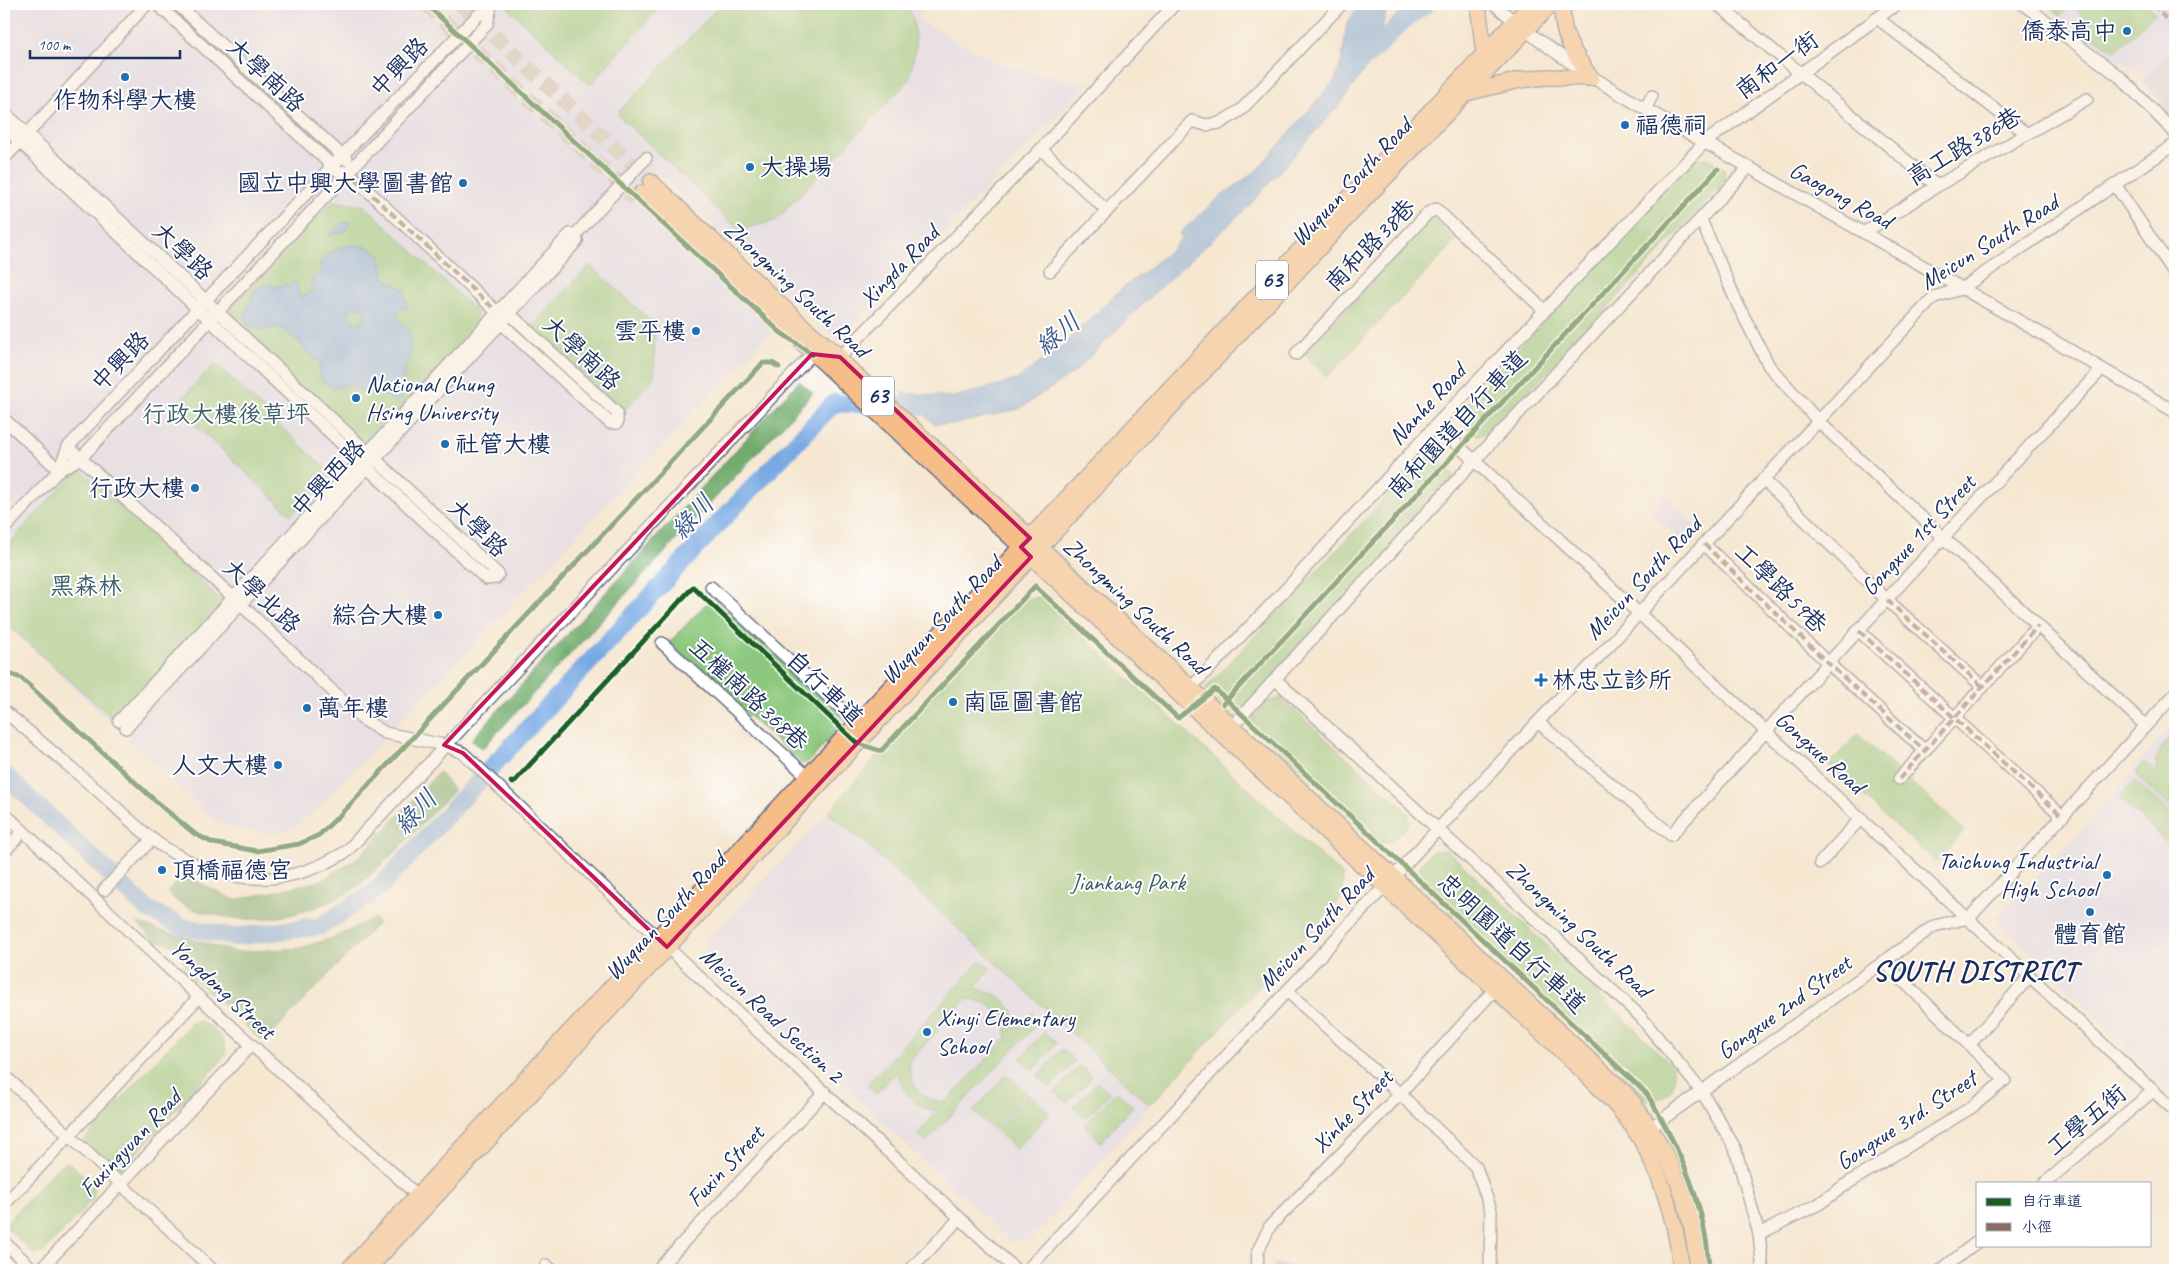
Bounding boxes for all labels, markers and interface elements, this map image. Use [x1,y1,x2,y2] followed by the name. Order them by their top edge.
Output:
[2021,16,2117,46] place label: 僑泰高中
[1729,25,1825,105] street label: 南和一街
[2121,25,2133,37] marker: 僑泰高中
[30,28,180,60] scale bar
[221,31,311,119] street label: 大學南路
[363,31,435,103] street label: 中興路
[38,36,72,55] text: 100 m
[119,71,131,83] marker: 作物科學大樓
[53,85,197,115] place label: 作物科學大樓
[1901,100,2027,192] street label: 高工路386巷
[1284,109,1421,252] street label: Wuquan South Road
[1635,110,1707,140] place label: 福德祠
[1619,119,1631,131] marker: 福德祠
[760,152,832,182] place label: 大操場
[1784,155,1901,237] street label: Gaogong Road
[744,161,756,173] marker: 大操場
[237,168,453,198] place label: 國立中興大學圖書館
[457,177,469,189] marker: 國立中興大學圖書館
[1914,186,2067,296] street label: Meicun South Road
[1318,192,1422,298] street label: 南和路38巷
[718,214,879,366] street label: Zhongming South Road
[146,215,220,287] street label: 大學路
[853,216,948,313] street label: Xingda Road
[1256,260,1288,300] road number: 63
[1029,305,1088,362] water label: 綠川
[537,309,627,397] street label: 大學南路
[614,316,686,346] place label: 雲平樓
[84,325,156,397] street label: 中興路
[690,325,702,337] marker: 雲平樓
[1381,344,1533,504] street label: 南和園道自行車道
[1382,354,1475,451] street label: Nanhe Road
[366,369,499,427] place label: National Chung Hsing University
[862,376,894,416] road number: 63
[350,392,362,404] marker: National Chung Hsing University
[142,399,310,429] park label: 行政大樓後草坪
[455,429,551,459] place label: 社管大樓
[284,433,372,523] street label: 中興西路
[439,438,451,450] marker: 社管大樓
[1854,467,1983,602] street label: Gongxue 1st Street
[89,473,185,503] place label: 行政大樓
[189,482,201,494] marker: 行政大樓
[664,487,722,546] water label: 綠川
[442,492,514,564] street label: 大學路
[1578,508,1710,646] street label: Meicun South Road
[1057,531,1218,683] street label: Zhongming South Road
[1728,536,1834,640] street label: 工學路59巷
[874,547,1011,690] street label: Wuquan South Road
[217,552,307,640] street label: 大學北路
[50,571,122,601] park label: 黑森林
[332,600,428,630] place label: 綜合大樓
[432,609,444,621] marker: 綜合大樓
[683,631,815,757] street label: 五權南路368巷
[780,644,870,732] street label: 自行車道
[1552,665,1672,695] place label: 林忠立診所
[1534,673,1548,687] marker: 林忠立診所
[963,687,1083,717] place label: 南區圖書館
[317,693,389,723] place label: 萬年樓
[947,696,959,708] marker: 南區圖書館
[301,702,313,714] marker: 萬年樓
[1769,704,1874,802] street label: Gongxue Road
[172,750,268,780] place label: 人文大樓
[272,759,284,771] marker: 人文大樓
[387,782,445,841] water label: 綠川
[598,843,735,986] street label: Wuquan South Road
[1938,846,2101,904] place label: Taichung Industrial High School
[1500,854,1661,1006] street label: Zhongming South Road
[172,855,292,885] place label: 頂橋福德宮
[1251,859,1383,997] street label: Meicun South Road
[156,864,168,876] marker: 頂橋福德宮
[1070,867,1187,897] park label: Jiankang Park
[1432,867,1592,1019] street label: 忠明園道自行車道
[2101,869,2113,881] marker: Taichung Industrial High School
[2084,906,2096,918] marker: 體育館
[2054,919,2126,949] place label: 體育館
[164,933,283,1047] street label: Yongdong Street
[694,941,852,1091] street label: Meicun Road Section 2
[1711,947,1859,1066] street label: Gongxue 2nd Street
[1873,952,2083,989] district label: SOUTH DISTRICT
[937,1003,1076,1061] place label: Xinyi Elementary School
[921,1026,933,1038] marker: Xinyi Elementary School
[1305,1062,1400,1159] street label: Xinhe Street
[1830,1062,1985,1177] street label: Gongxue 3rd. Street
[2040,1078,2132,1162] street label: 工學五街
[73,1080,190,1203] street label: Fuxingyuan Road
[680,1117,772,1213] street label: Fuxin Street
[1976,1182,2152,1246] legend
[2022,1192,2082,1211] text: 自行車道
[2022,1218,2052,1237] text: 小徑

